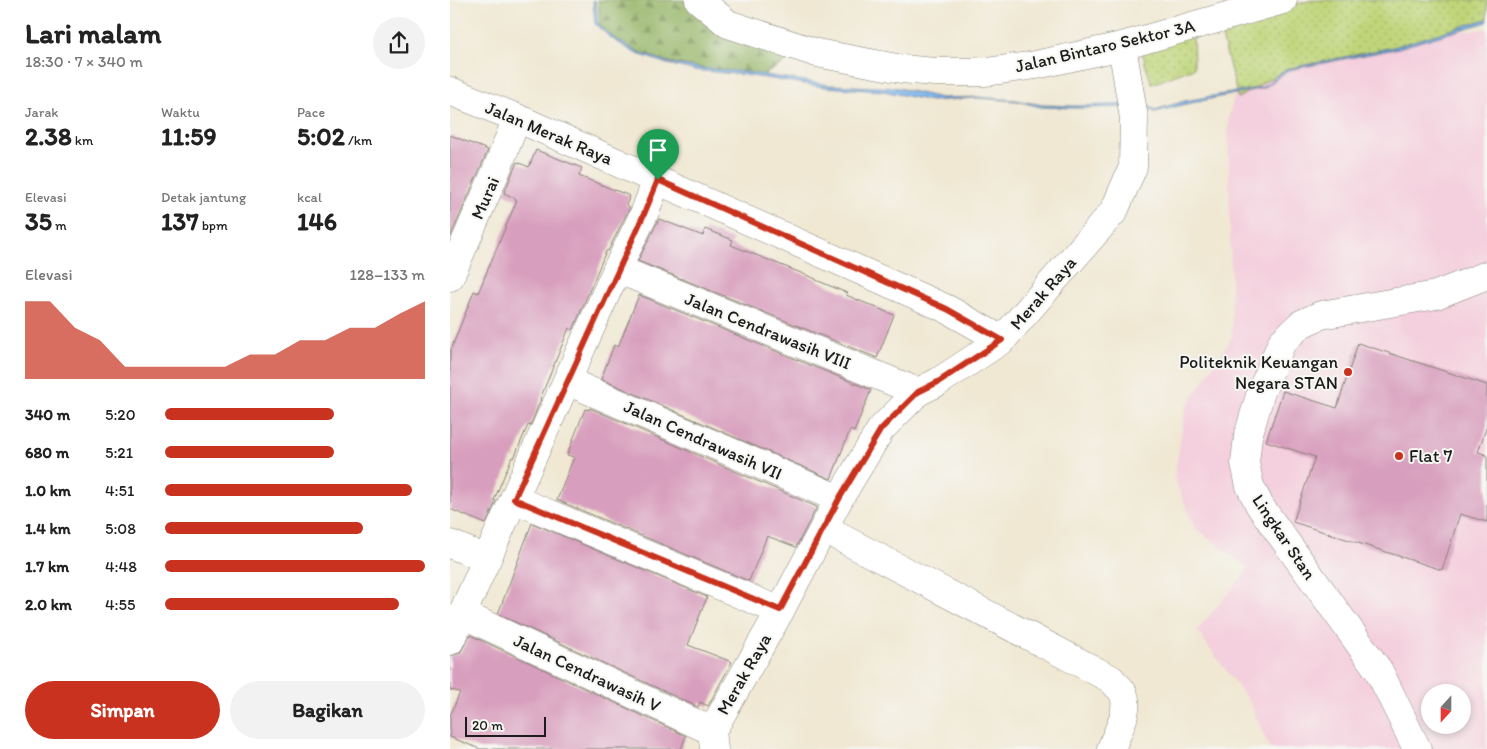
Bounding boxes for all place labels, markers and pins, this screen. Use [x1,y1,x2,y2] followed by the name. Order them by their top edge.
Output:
[637,129,679,180] pin
[1179,351,1338,394] place label: Politeknik Keuangan Negara STAN
[1342,366,1354,378] marker: Politeknik Keuangan Negara STAN
[1409,445,1452,467] place label: Flat 7
[1393,450,1405,462] marker: Flat 7

